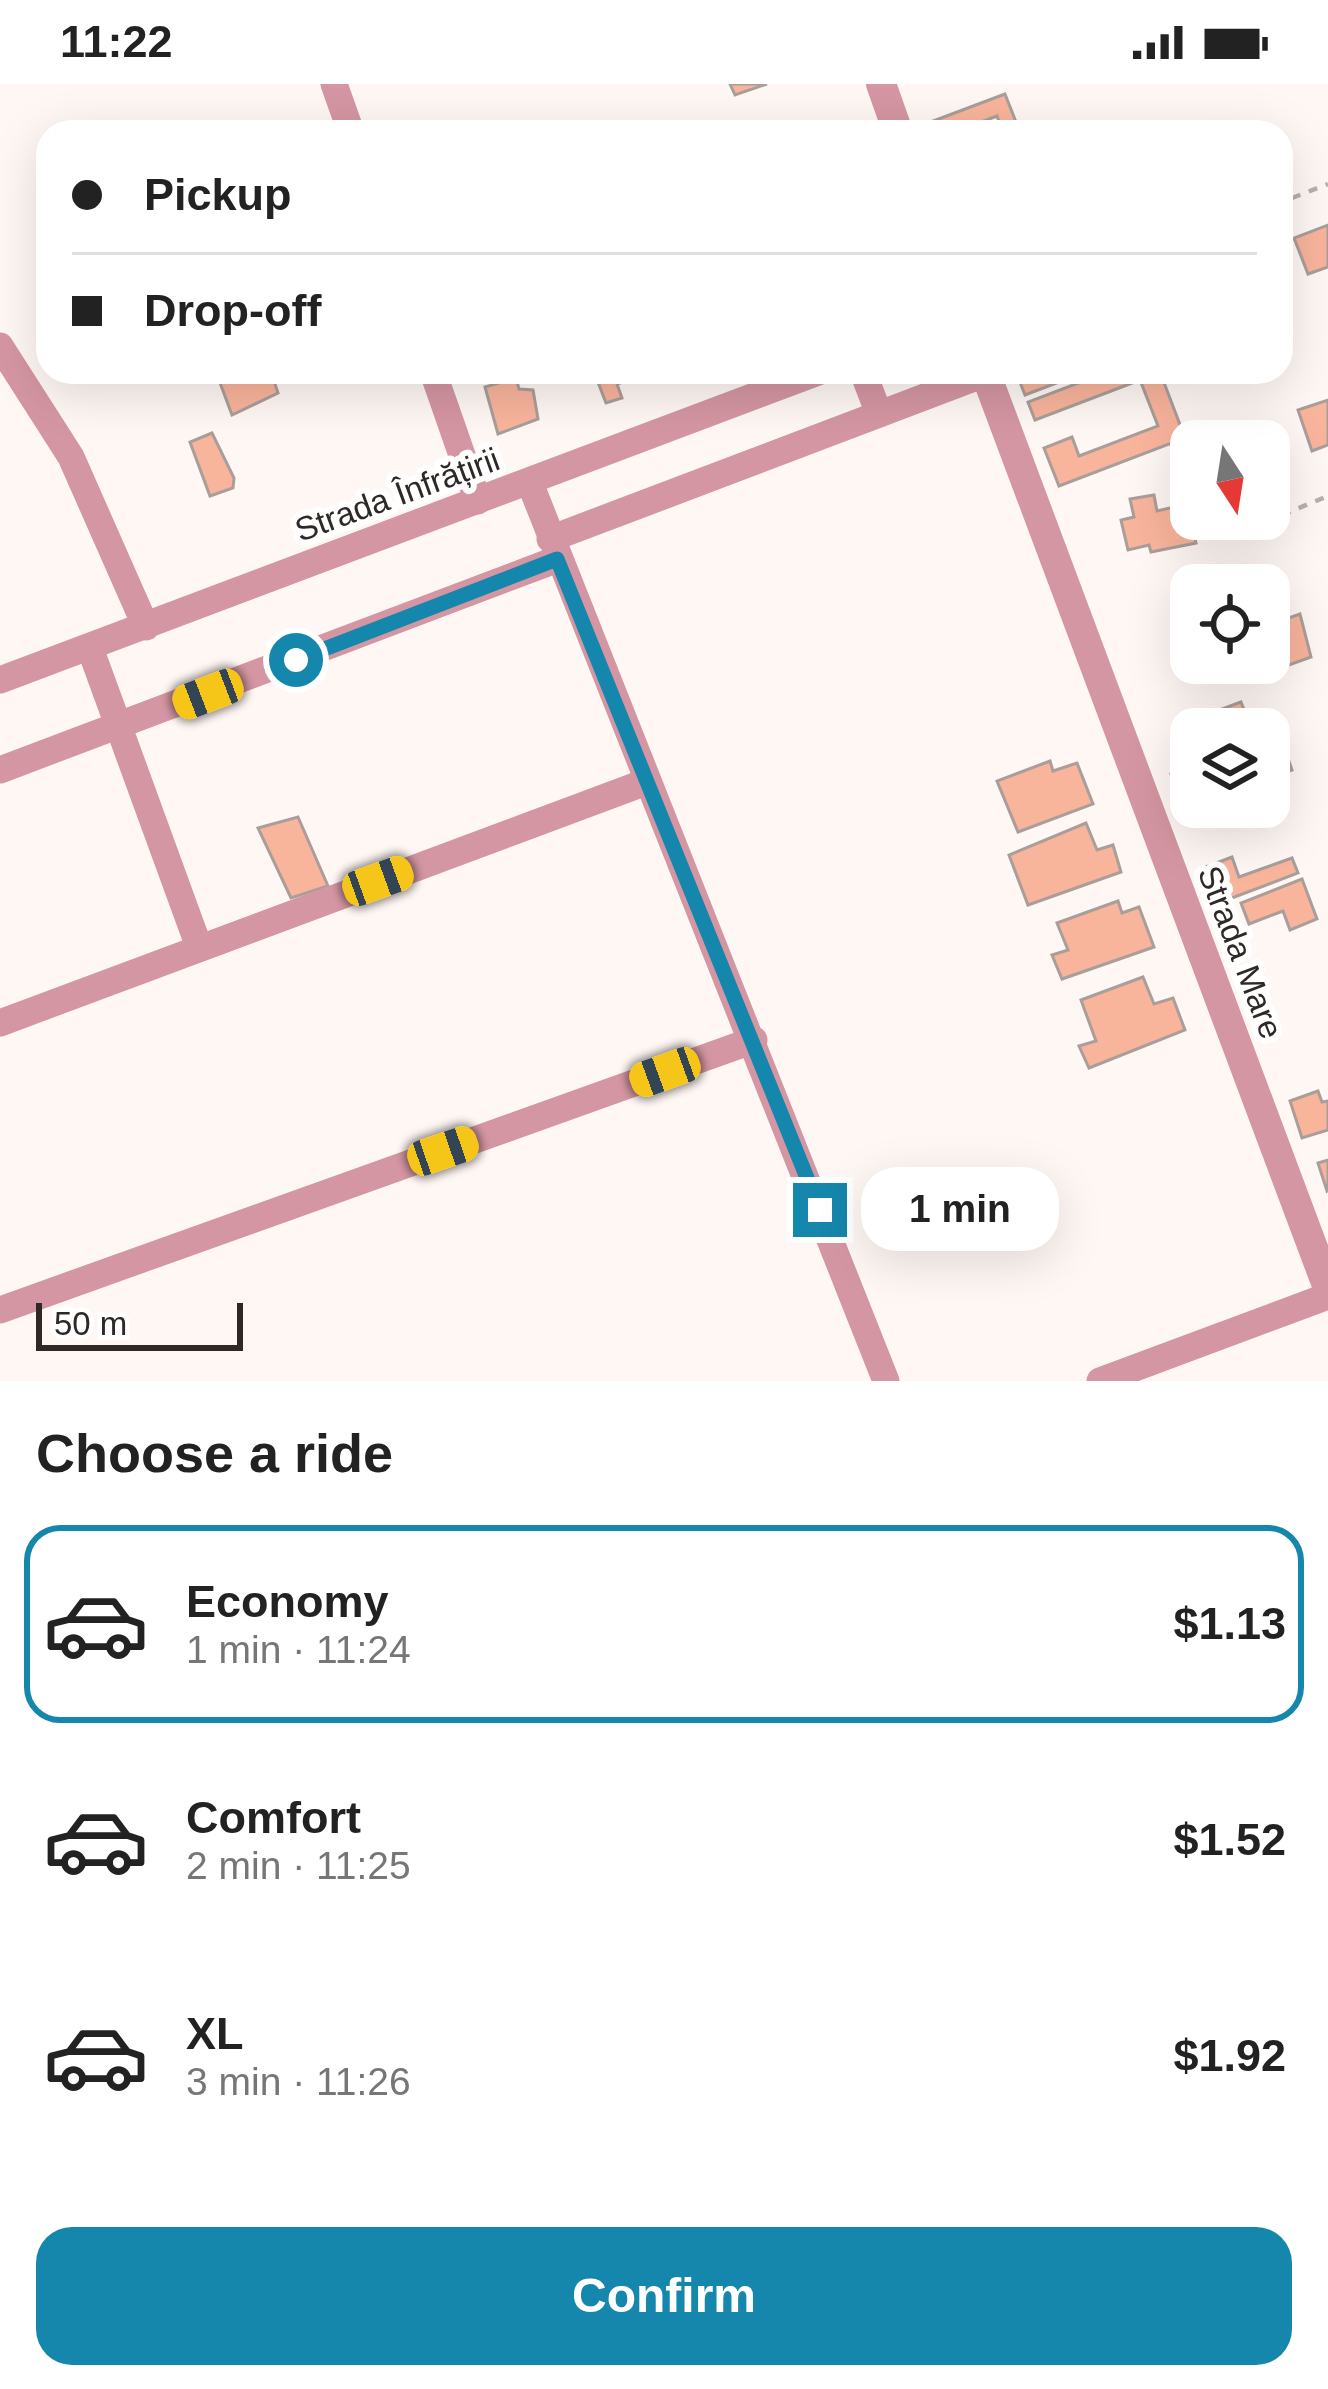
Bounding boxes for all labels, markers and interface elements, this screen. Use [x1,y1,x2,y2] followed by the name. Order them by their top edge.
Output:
[60,16,173,67] text: 11:22
[144,169,292,220] text: Pickup
[144,285,321,336] text: Drop-off
[1170,420,1290,540] north arrow
[1170,420,1290,828] map controls
[290,440,504,549] street label: Strada Înfrățirii
[1170,564,1290,684] button: locate
[269,633,323,687] route start
[168,664,248,724] car
[1170,708,1290,828] button: layers
[338,852,418,910] car
[1191,861,1290,1044] street label: Strada Mare
[625,1043,705,1101] car
[403,1122,483,1180] car
[862,1168,1060,1252] callout: 1 min
[793,1183,847,1237] route end
[909,1187,1011,1230] text: 1 min
[36,1297,243,1350] scale bar
[54,1305,127,1342] text: 50 m
[36,1423,393,1483] text: Choose a ride
[42,1570,150,1678] icon: car
[186,1576,389,1627] text: Economy
[1173,1598,1286,1649] text: $1.13
[186,1628,411,1671] text: 1 min · 11:24
[42,1786,150,1894] icon: car
[186,1792,361,1843] text: Comfort
[1173,1814,1286,1865] text: $1.52
[186,1844,411,1887] text: 2 min · 11:25
[42,2002,150,2110] icon: car
[186,2008,244,2059] text: XL
[1173,2030,1286,2081] text: $1.92
[186,2060,411,2103] text: 3 min · 11:26
[36,2227,1292,2365] button: Confirm

